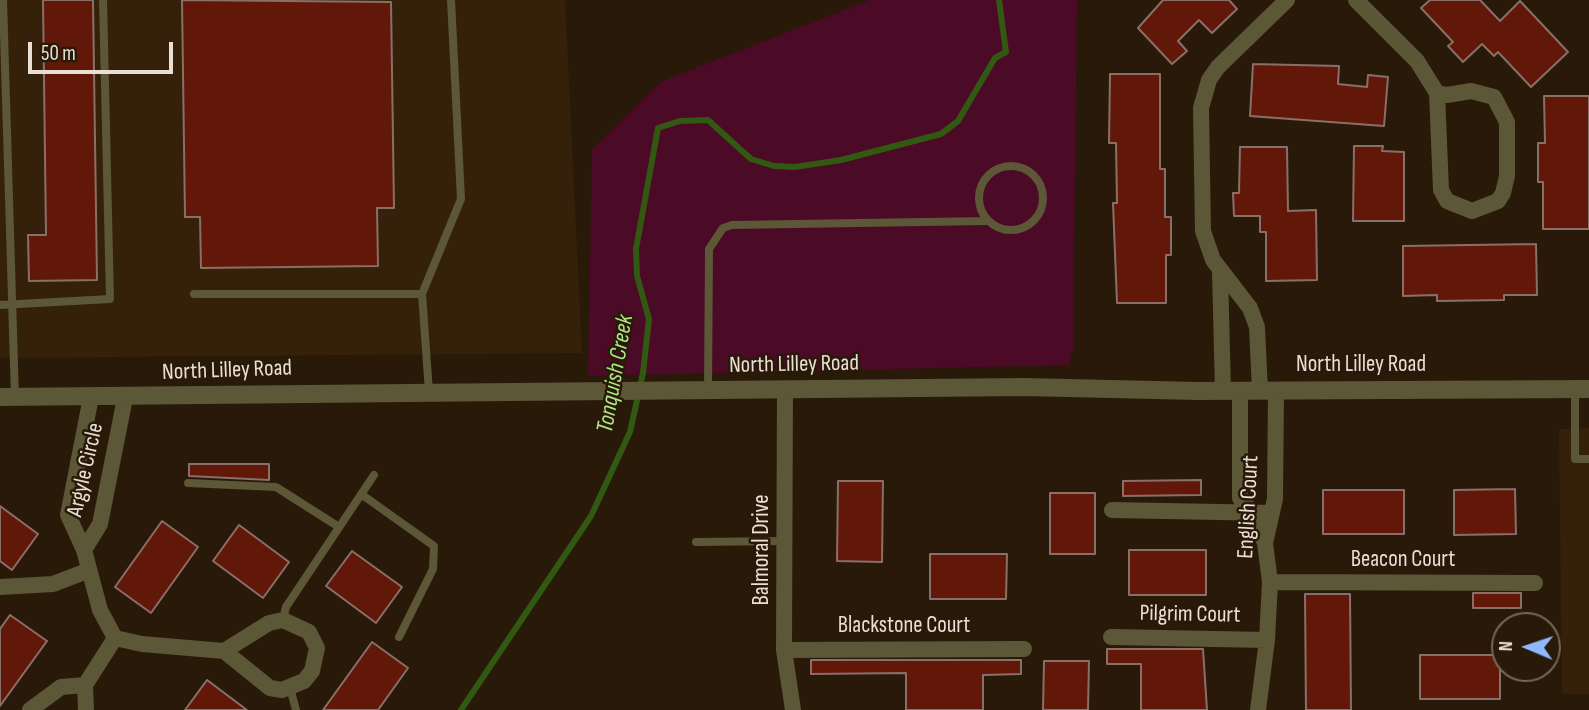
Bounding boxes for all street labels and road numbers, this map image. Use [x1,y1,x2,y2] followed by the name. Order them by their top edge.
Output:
[729,350,859,380] street label: North Lilley Road
[1296,351,1426,379] street label: North Lilley Road
[162,355,292,387] street label: North Lilley Road
[62,420,110,520] street label: Argyle Circle
[1233,455,1265,559] street label: English Court
[748,495,776,605] street label: Balmoral Drive
[1351,546,1455,574] street label: Beacon Court
[1139,600,1241,630] street label: Pilgrim Court
[838,612,970,640] street label: Blackstone Court

